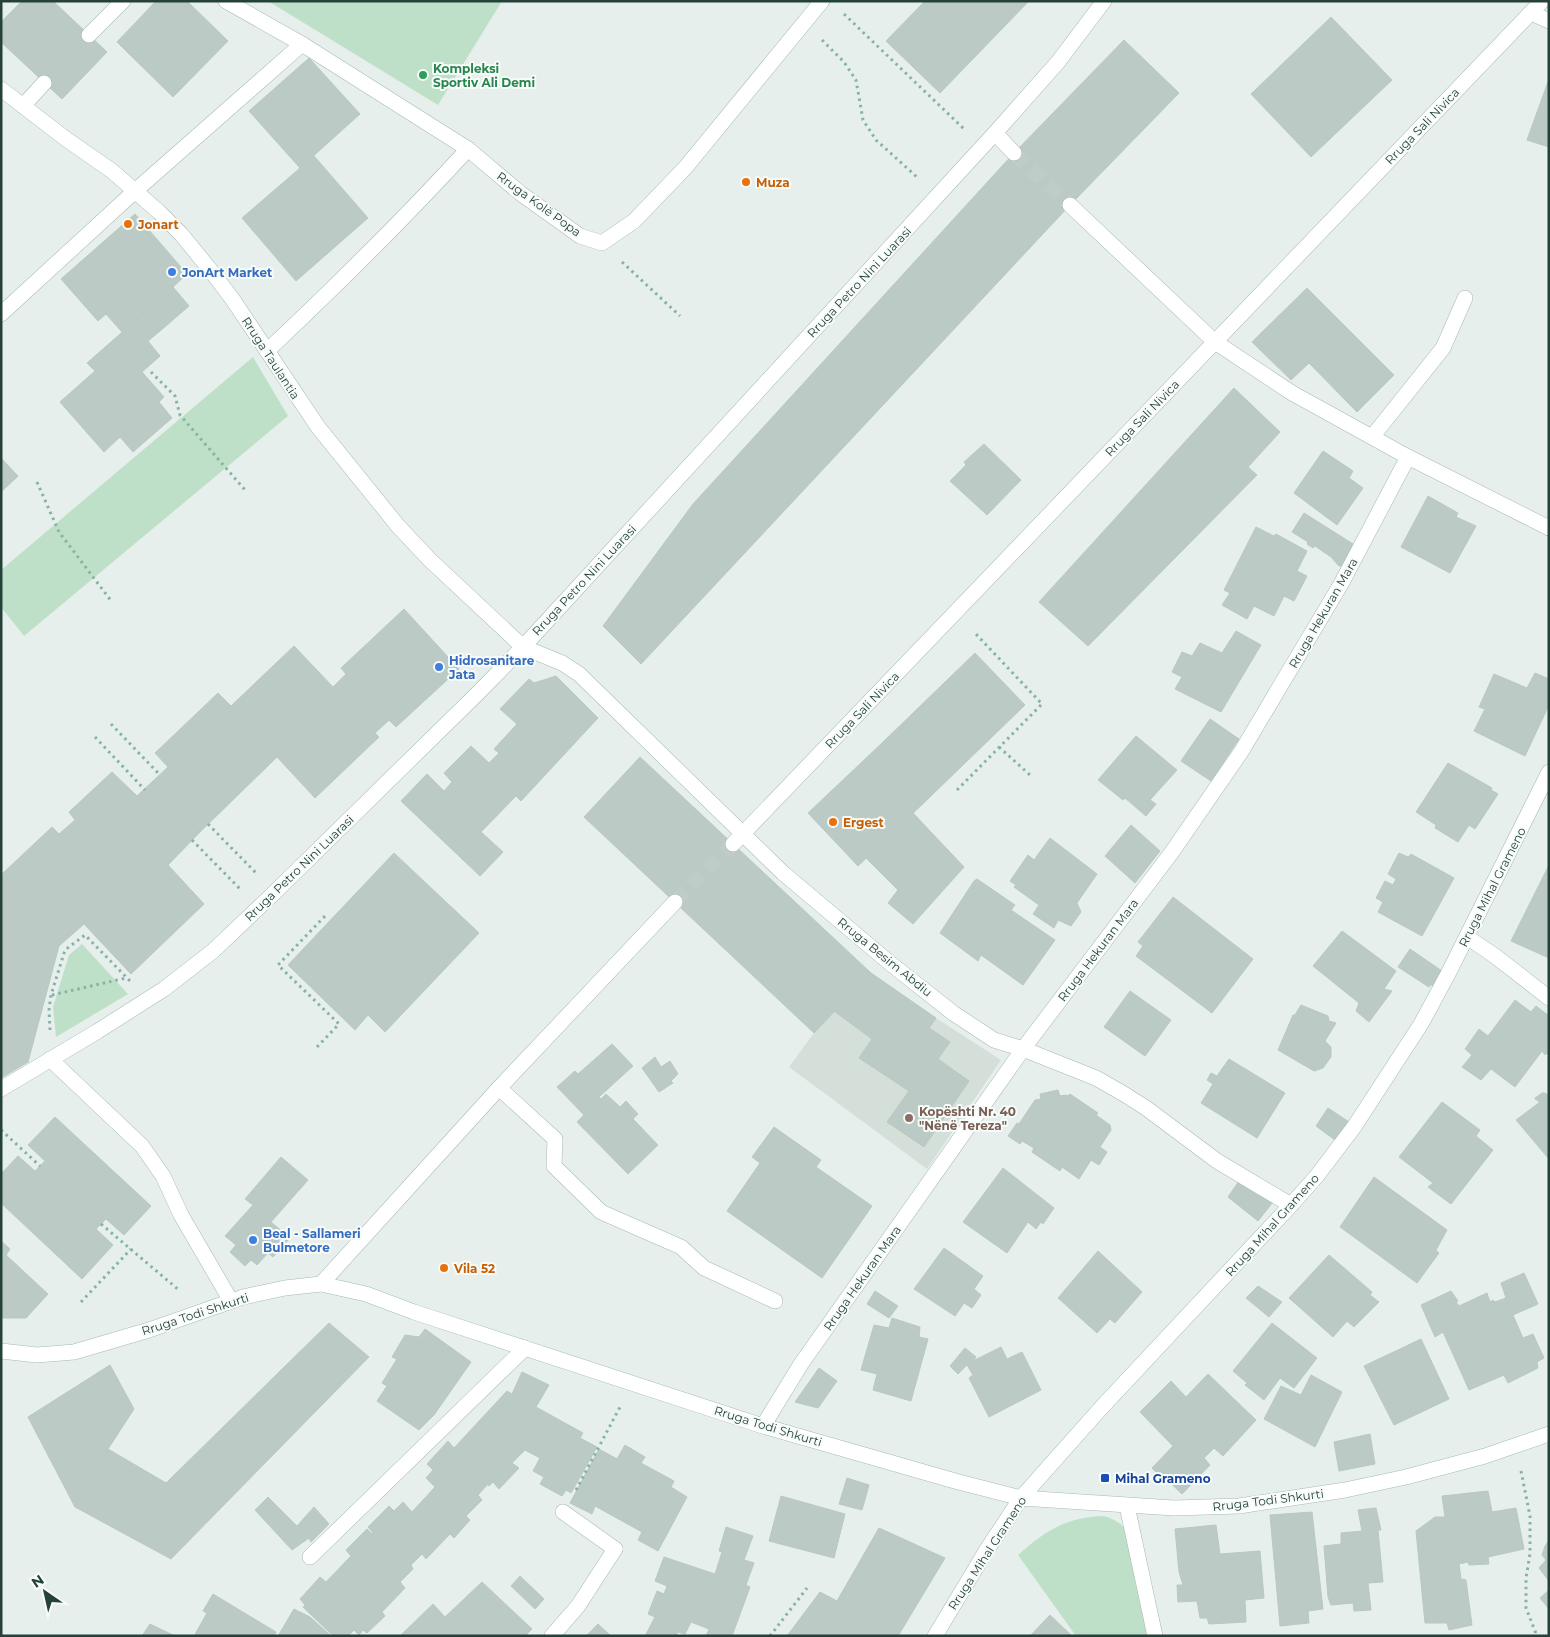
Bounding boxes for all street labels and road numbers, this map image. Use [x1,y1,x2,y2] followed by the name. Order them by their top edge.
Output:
[1382,85,1462,167] street label: Rruga Sali Nivica
[494,168,584,240] street label: Rruga Kolë Popa
[804,224,914,340] street label: Rruga Petro Nini Luarasi
[239,314,303,402] street label: Rruga Taulantia
[1102,377,1182,459] street label: Rruga Sali Nivica
[529,522,639,638] street label: Rruga Petro Nini Luarasi
[1285,555,1361,671] street label: Rruga Hekuran Mara
[822,669,902,751] street label: Rruga Sali Nivica
[241,812,357,924] street label: Rruga Petro Nini Luarasi
[1455,825,1529,949] street label: Rruga Mihal Grameno
[1054,896,1142,1004] street label: Rruga Hekuran Mara
[835,914,935,1000] street label: Rruga Besim Abdiu
[1222,1171,1322,1279] street label: Rruga Mihal Grameno
[820,1223,904,1333] street label: Rruga Hekuran Mara
[139,1290,251,1338] street label: Rruga Todi Shkurti
[712,1402,824,1450] street label: Rruga Todi Shkurti
[1212,1486,1324,1514] street label: Rruga Todi Shkurti
[945,1493,1029,1613] street label: Rruga Mihal Grameno

